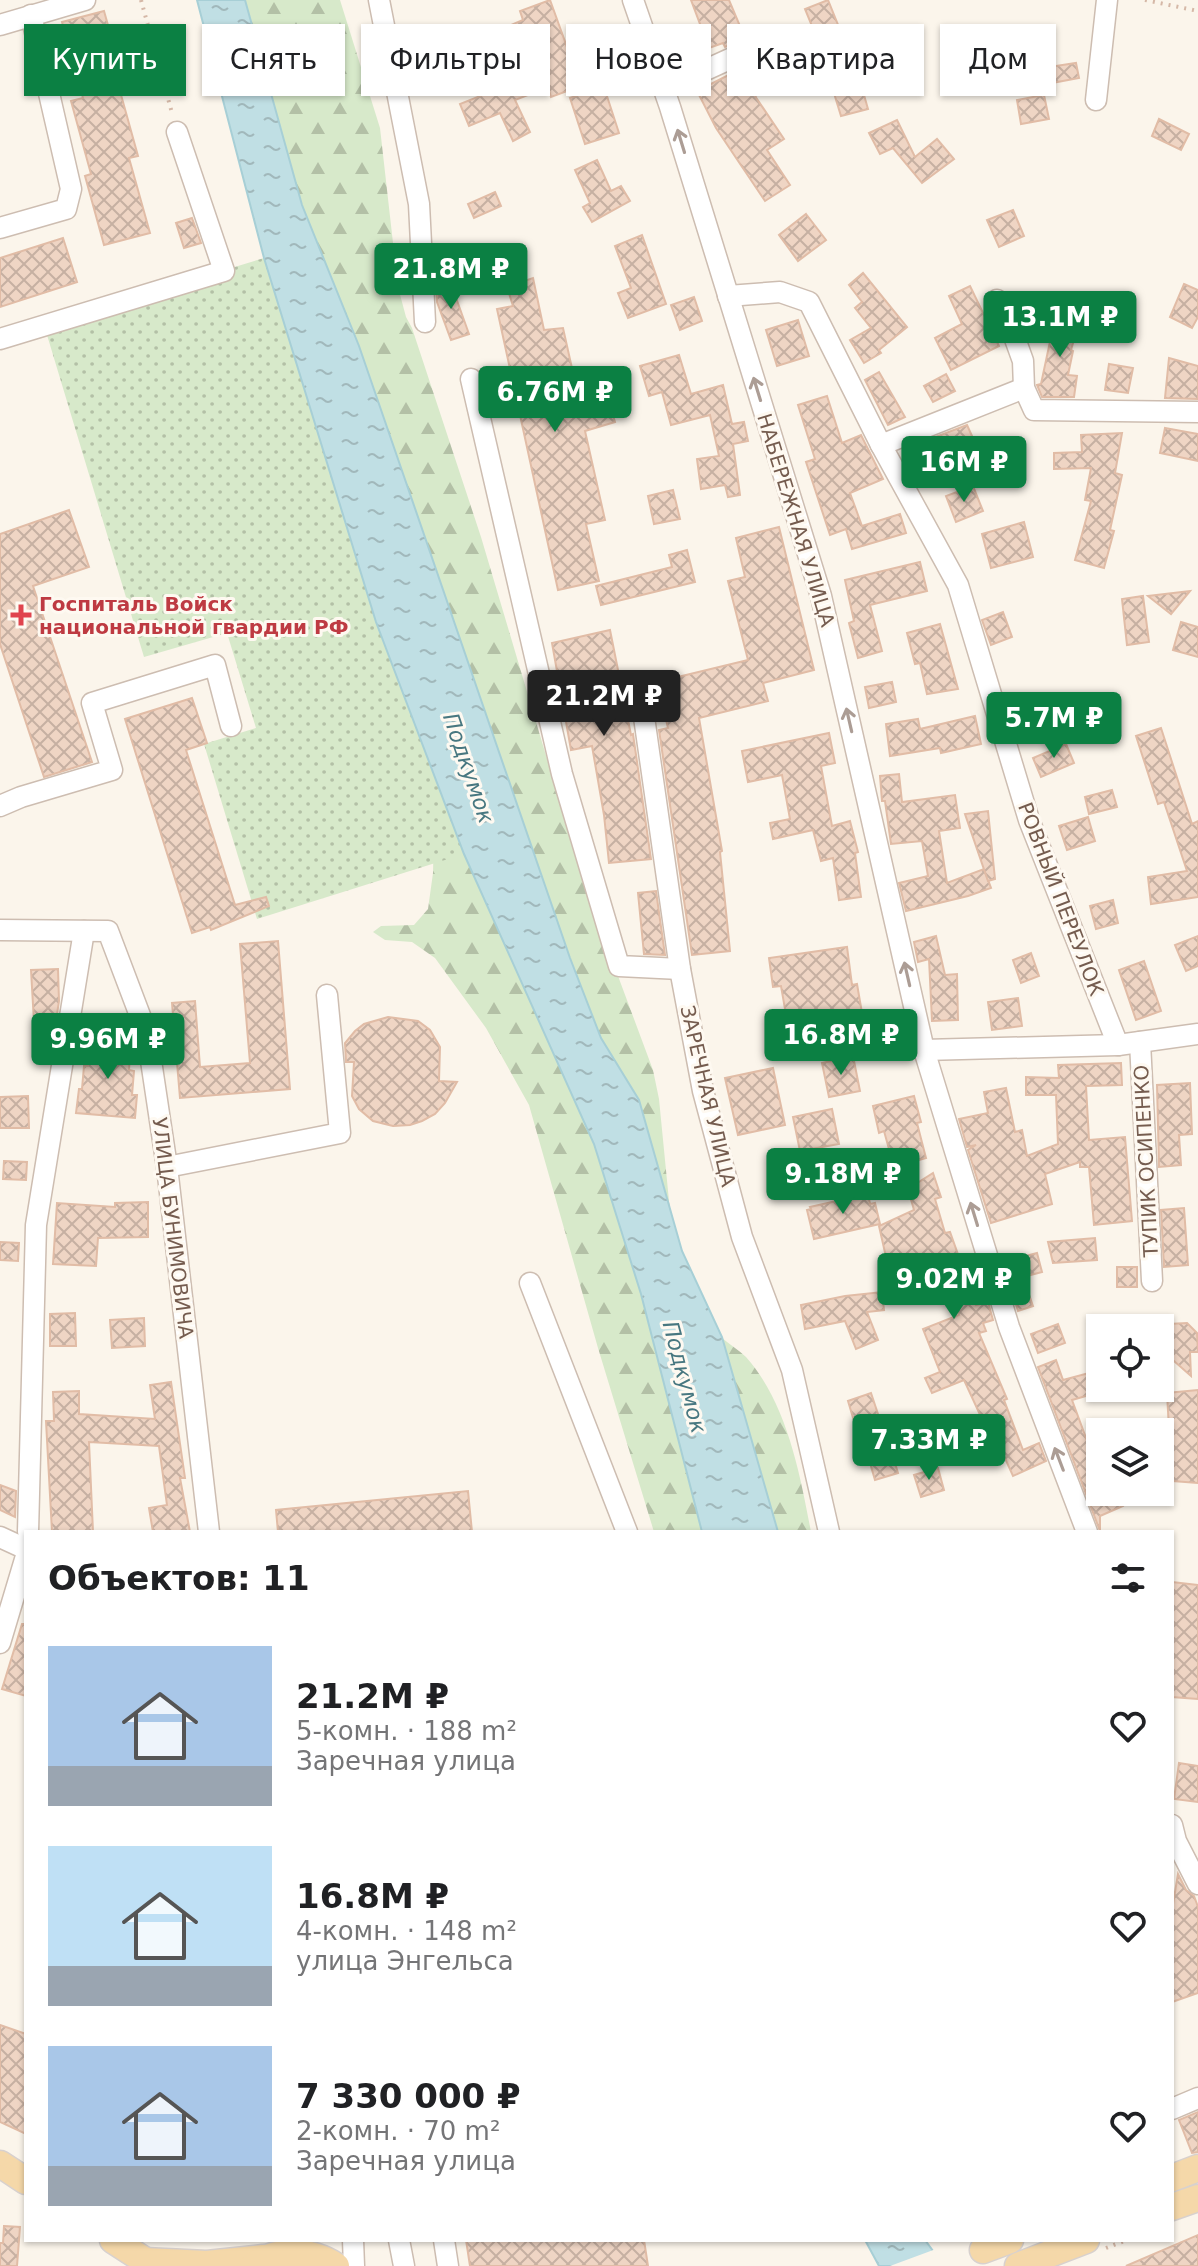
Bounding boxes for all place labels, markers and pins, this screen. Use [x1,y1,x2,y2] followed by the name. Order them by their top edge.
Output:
[377,243,525,311] pin: 21.8M ₽
[986,291,1134,359] pin: 13.1M ₽
[481,366,629,434] pin: 6.76M ₽
[908,436,1020,504] pin: 16M ₽
[39,592,349,639] place label: Госпиталь Войск национальной гвардии РФ
[10,604,32,626] marker: Госпиталь Войск национальной гвардии РФ
[530,670,678,738] pin: 21.2M ₽
[989,692,1119,760] pin: 5.7M ₽
[767,1009,915,1077] pin: 16.8M ₽
[34,1013,182,1081] pin: 9.96M ₽
[769,1148,917,1216] pin: 9.18M ₽
[880,1253,1028,1321] pin: 9.02M ₽
[855,1414,1003,1482] pin: 7.33M ₽

